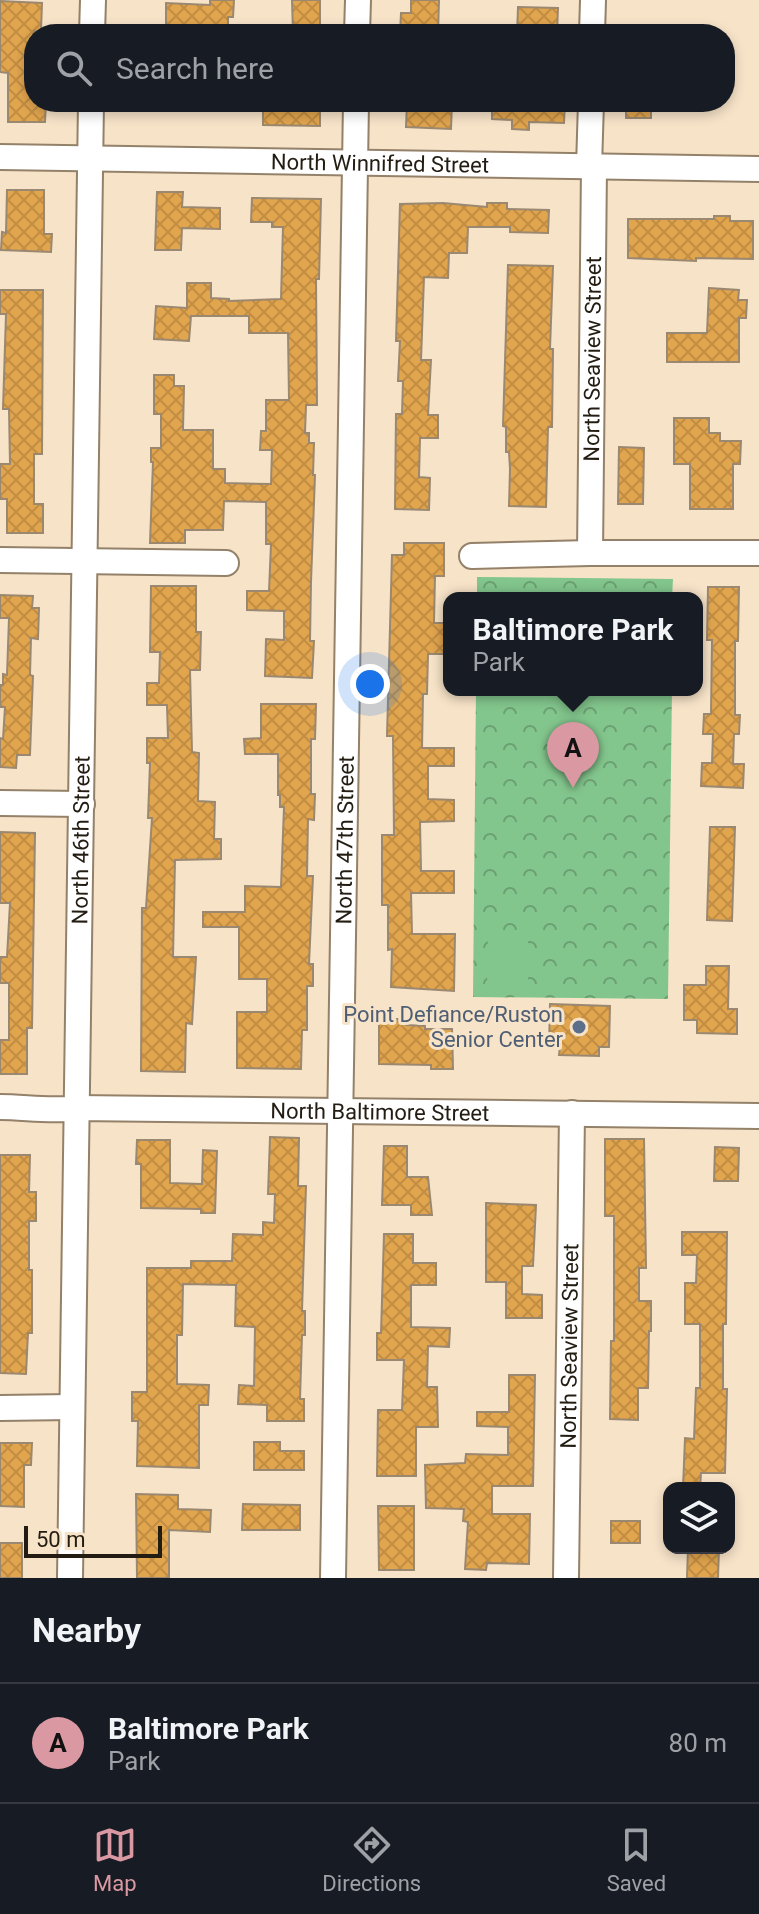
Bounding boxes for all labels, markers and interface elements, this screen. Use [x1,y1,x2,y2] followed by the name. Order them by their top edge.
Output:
[24,24,735,112] search box
[52,46,96,90] icon: search
[116,51,274,86] text: Search here
[271,149,489,178] street label: North Winnifred Street
[579,256,606,462] street label: North Seaview Street
[443,592,703,696] popup
[473,612,673,647] text: Baltimore Park
[473,647,525,677] text: Park
[350,664,390,704] your location
[547,722,599,788] pin: A
[67,756,95,925] street label: North 46th Street
[331,756,359,925] street label: North 47th Street
[343,1002,564,1052] place label: Point Defiance/Ruston Senior Center
[570,1018,588,1036] marker: Point Defiance/Ruston Senior Center
[270,1098,489,1126] street label: North Baltimore Street
[556,1243,583,1449] street label: North Seaview Street
[663,1482,735,1554] map controls
[663,1482,735,1554] button: layers
[24,1522,162,1558] scale bar
[36,1527,85,1552] text: 50 m
[32,1610,141,1650] text: Nearby
[108,1711,309,1746] text: Baltimore Park
[49,1728,67,1758] text: A
[669,1728,727,1758] text: 80 m
[108,1746,160,1776] text: Park
[93,1823,137,1896] tab: Map
[322,1823,421,1896] tab: Directions
[607,1823,666,1896] tab: Saved

